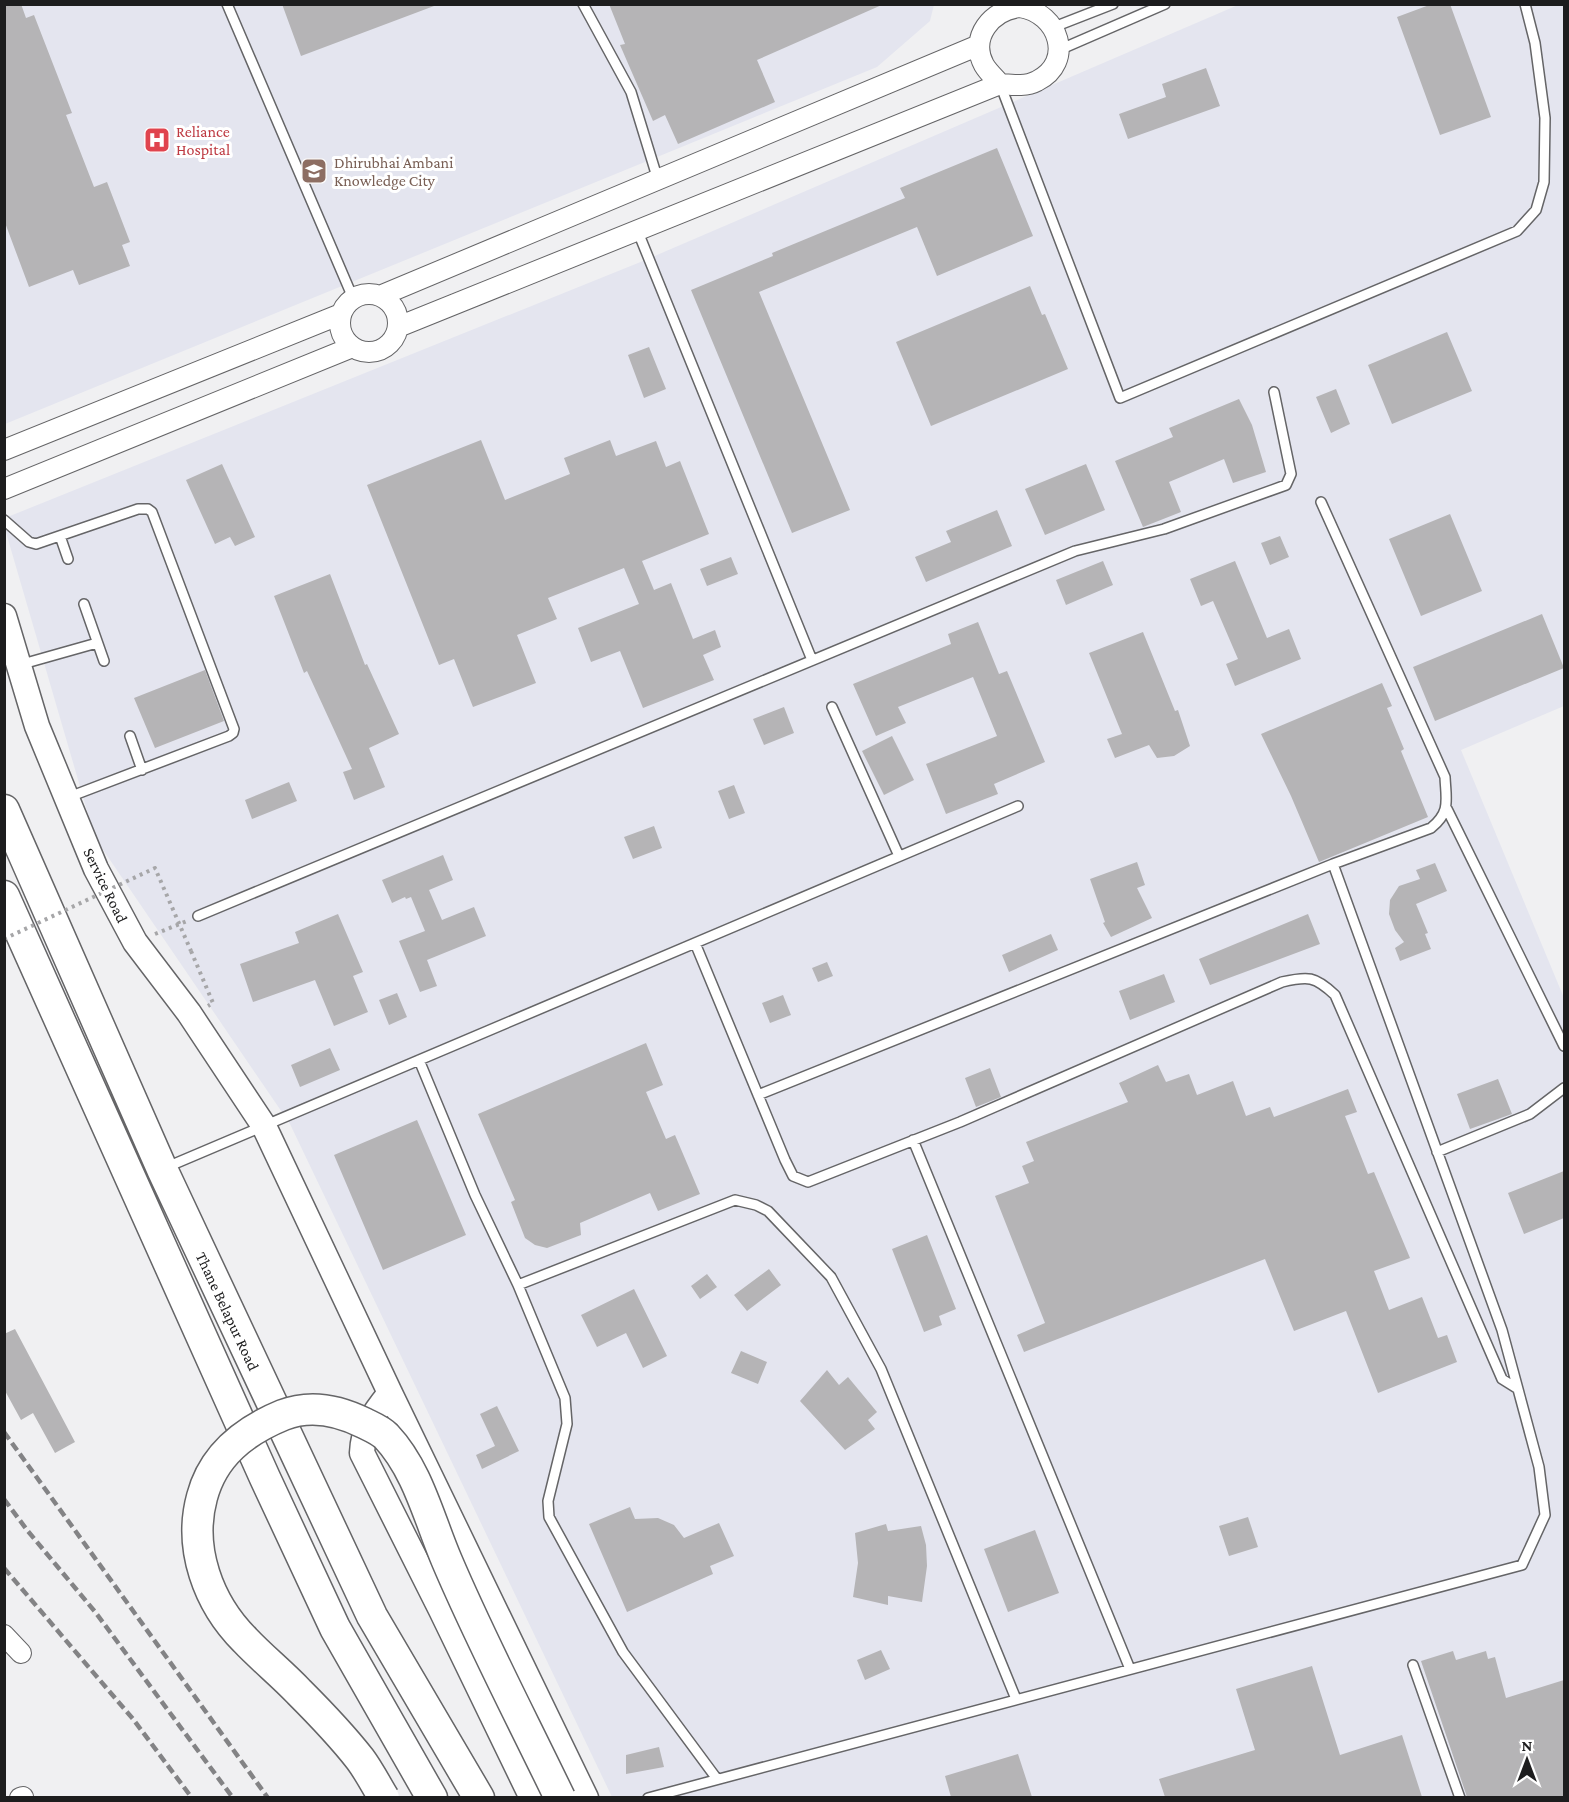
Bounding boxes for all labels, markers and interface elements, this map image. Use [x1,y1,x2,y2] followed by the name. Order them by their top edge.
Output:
[176,123,230,159] place label: Reliance Hospital
[142,125,172,155] hospital icon: Reliance Hospital
[334,154,453,190] place label: Dhirubhai Ambani Knowledge City
[299,156,329,186] school or university icon: Dhirubhai Ambani Knowledge City
[80,845,131,926] street label: Service Road
[192,1249,263,1374] street label: Thane Belapur Road
[1497,1730,1557,1790] north arrow
[1522,1737,1533,1754] text: N

